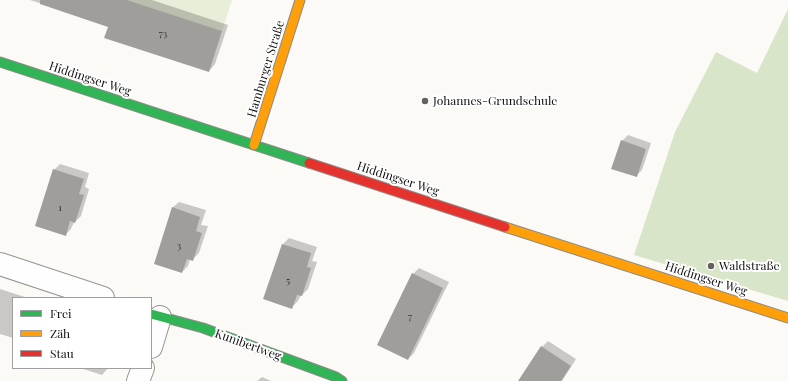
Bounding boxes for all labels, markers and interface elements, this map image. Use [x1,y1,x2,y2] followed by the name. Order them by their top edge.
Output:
[244,19,288,119] street label: Hamburger Straße
[159,28,167,40] house number: 73
[47,59,133,99] street label: Hiddingser Weg
[433,94,557,108] place label: Johannes-Grundschule
[420,96,430,106] marker: Johannes-Grundschule
[355,159,441,199] street label: Hiddingser Weg
[58,202,62,214] house number: 1
[177,240,181,252] house number: 3
[663,259,749,299] street label: Hiddingser Weg
[719,259,780,273] place label: Waldstraße
[706,261,716,271] marker: Waldstraße
[286,275,290,287] house number: 5
[12,297,152,369] legend
[50,305,72,321] text: Frei
[408,311,412,323] house number: 7
[50,325,70,341] text: Zäh
[213,326,283,364] street label: Kunibertweg
[50,345,74,361] text: Stau

